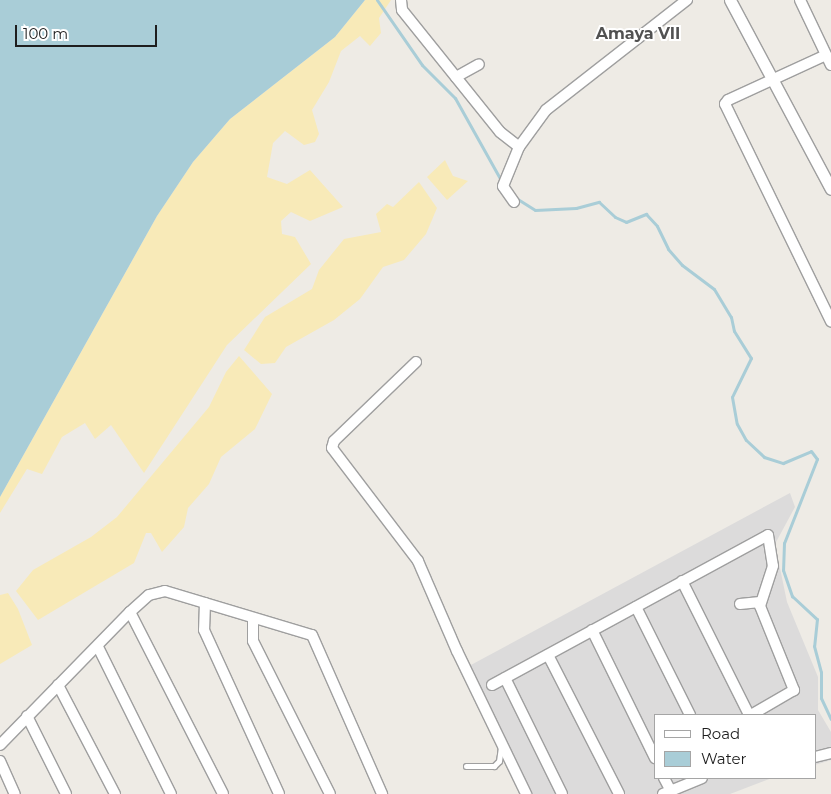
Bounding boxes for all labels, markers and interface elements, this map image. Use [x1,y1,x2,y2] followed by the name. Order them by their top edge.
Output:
[18,15,160,47] scale bar
[23,24,68,43] text: 100 m
[596,24,680,44] district label: Amaya VII
[654,714,816,779] legend
[701,724,740,743] text: Road
[701,749,747,768] text: Water

